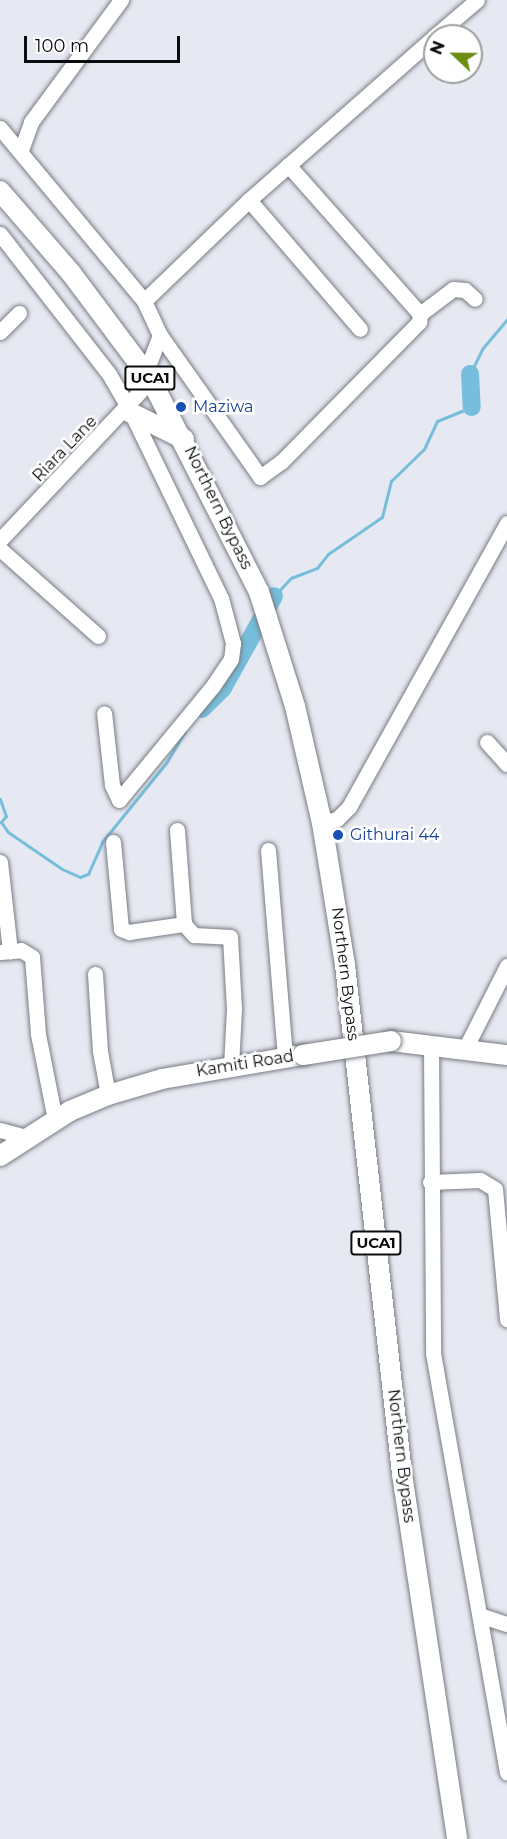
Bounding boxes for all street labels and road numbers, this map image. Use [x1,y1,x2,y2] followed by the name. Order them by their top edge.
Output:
[123,366,177,390] road number: UCA1
[29,412,101,486] street label: Riara Lane
[180,443,256,573] street label: Northern Bypass
[327,906,363,1042] street label: Northern Bypass
[195,1047,295,1081] street label: Kamiti Road
[349,1231,403,1255] road number: UCA1
[383,1388,419,1524] street label: Northern Bypass

